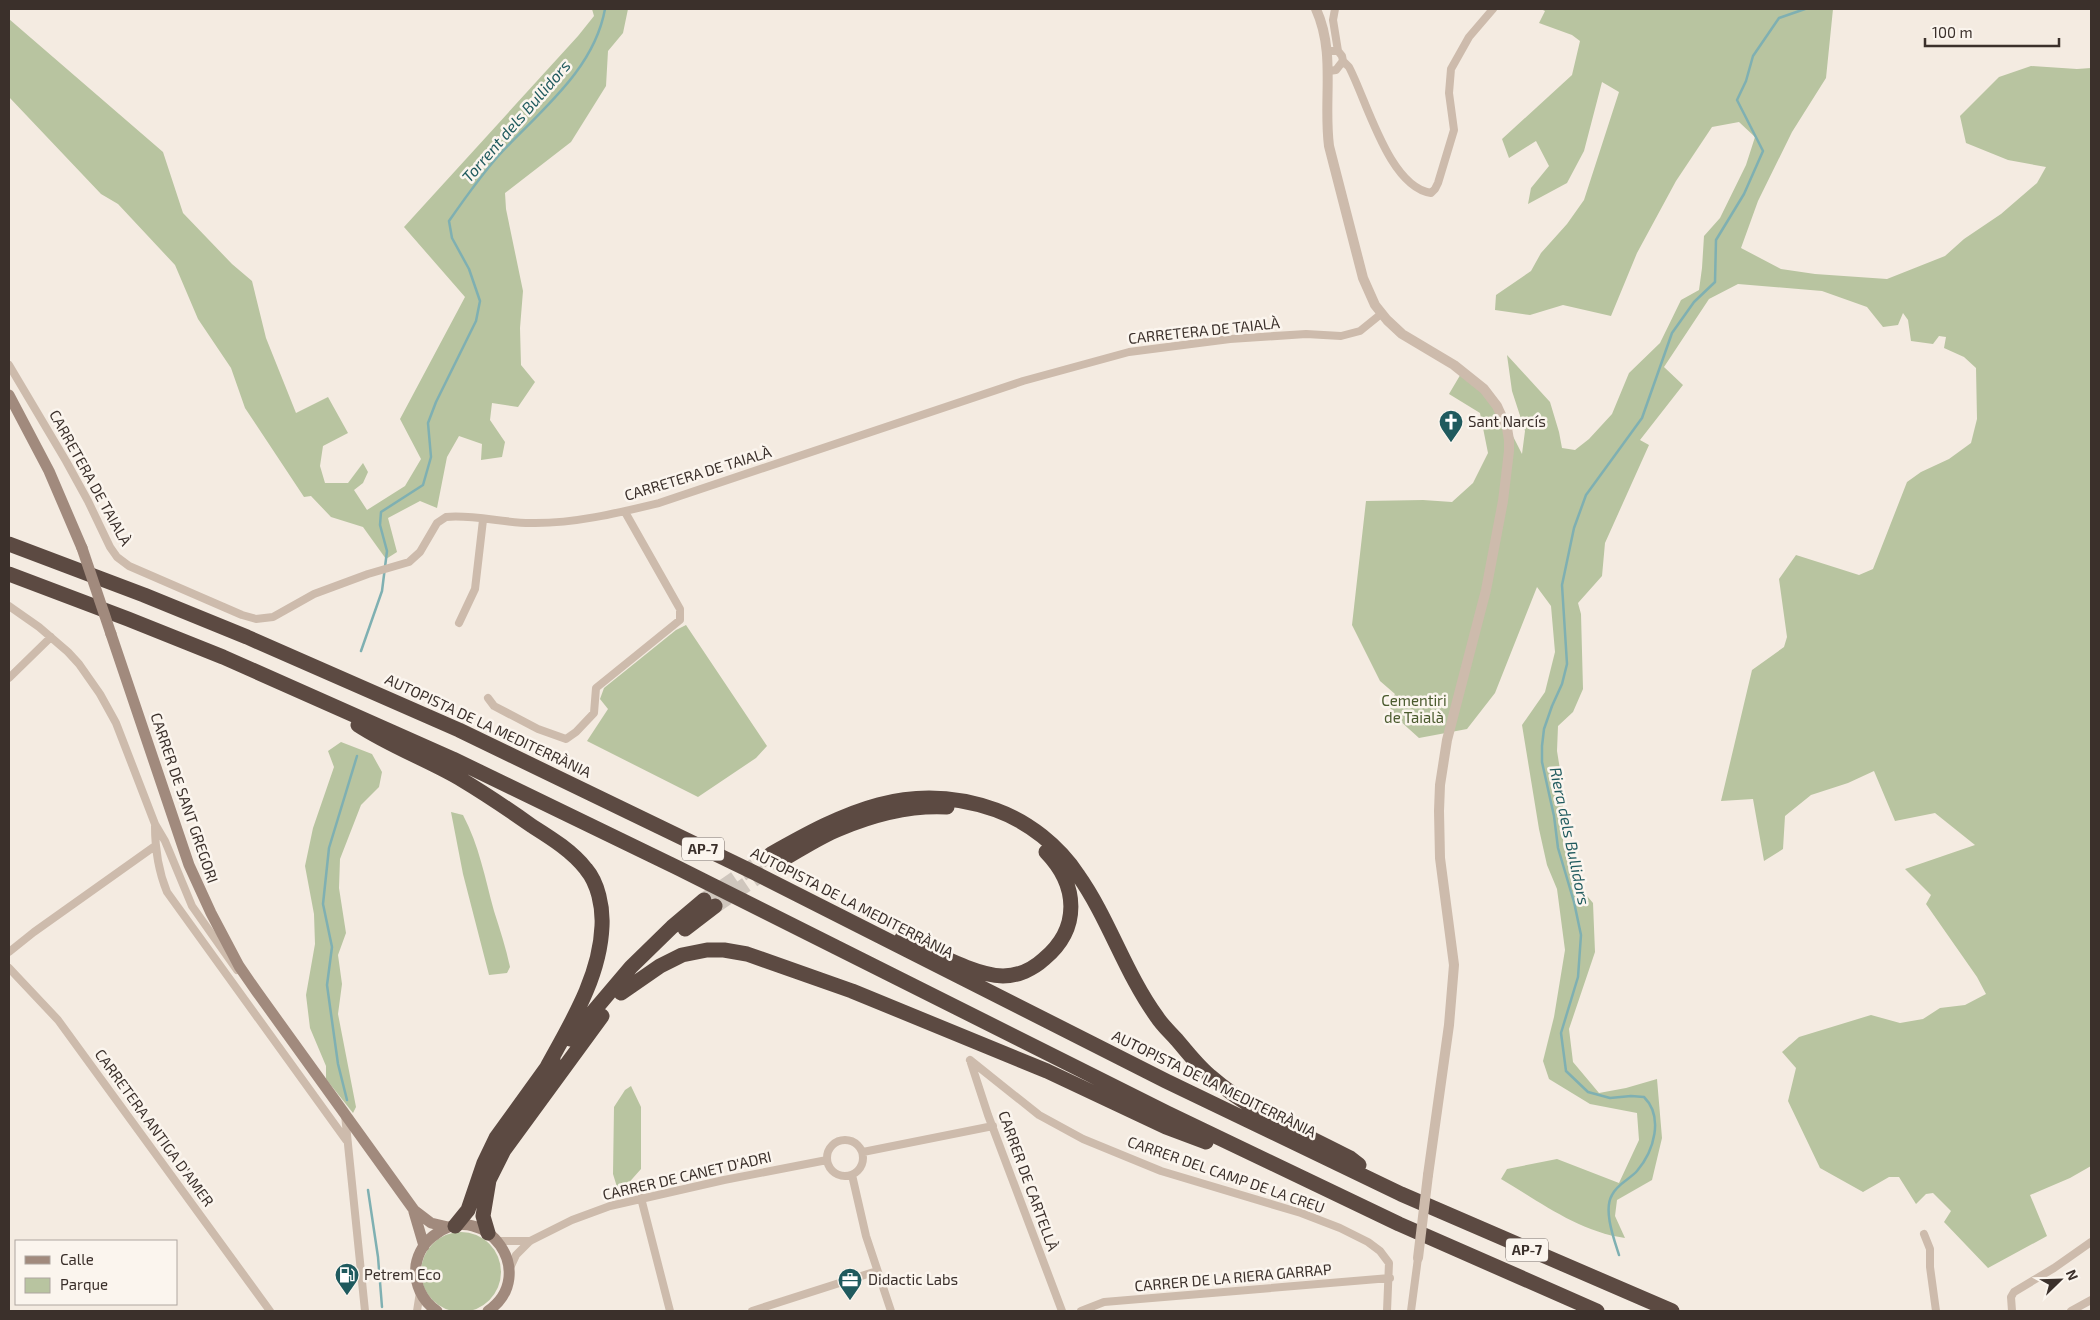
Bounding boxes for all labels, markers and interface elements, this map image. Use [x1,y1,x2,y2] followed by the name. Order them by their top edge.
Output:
[1925,15,2059,47] scale bar
[1932,23,1973,41] text: 100 m
[457,56,574,186] water label: Torrent dels Bullidors
[1127,313,1281,347] street label: CARRETERA DE TAIALÀ
[46,407,136,549] street label: CARRETERA DE TAIALÀ
[1438,409,1464,443] church icon: Sant Narcís
[1468,412,1546,430] place label: Sant Narcís
[622,442,774,504] street label: CARRETERA DE TAIALÀ
[383,669,595,781] street label: AUTOPISTA DE LA MEDITERRÀNIA
[1381,691,1447,726] park label: Cementiri de Taialà
[147,710,223,885] street label: CARRER DE SANT GREGORI
[1547,765,1594,907] water label: Riera dels Bullidors
[682,838,724,861] road number: AP-7
[748,843,957,962] street label: AUTOPISTA DE LA MEDITERRÀNIA
[1109,1026,1320,1141] street label: AUTOPISTA DE LA MEDITERRÀNIA
[92,1045,218,1210] street label: CARRETERA ANTIGA D'AMER
[995,1108,1063,1254] street label: CARRER DE CARTELLÀ
[1125,1132,1327,1216] street label: CARRER DEL CAMP DE LA CREU
[601,1147,773,1203] street label: CARRER DE CANET D'ADRI
[1506,1238,1548,1262] road number: AP-7
[15,1240,178,1305] legend
[60,1250,94,1268] text: Calle
[2035,1255,2085,1305] north arrow
[1134,1259,1332,1295] street label: CARRER DE LA RIERA GARRAP
[334,1262,360,1296] fuel station icon: Petrem Eco
[364,1265,441,1283] place label: Petrem Eco
[837,1267,863,1301] office icon: Didactic Labs
[2063,1267,2082,1283] text: N
[868,1270,958,1288] place label: Didactic Labs
[60,1275,108,1293] text: Parque

